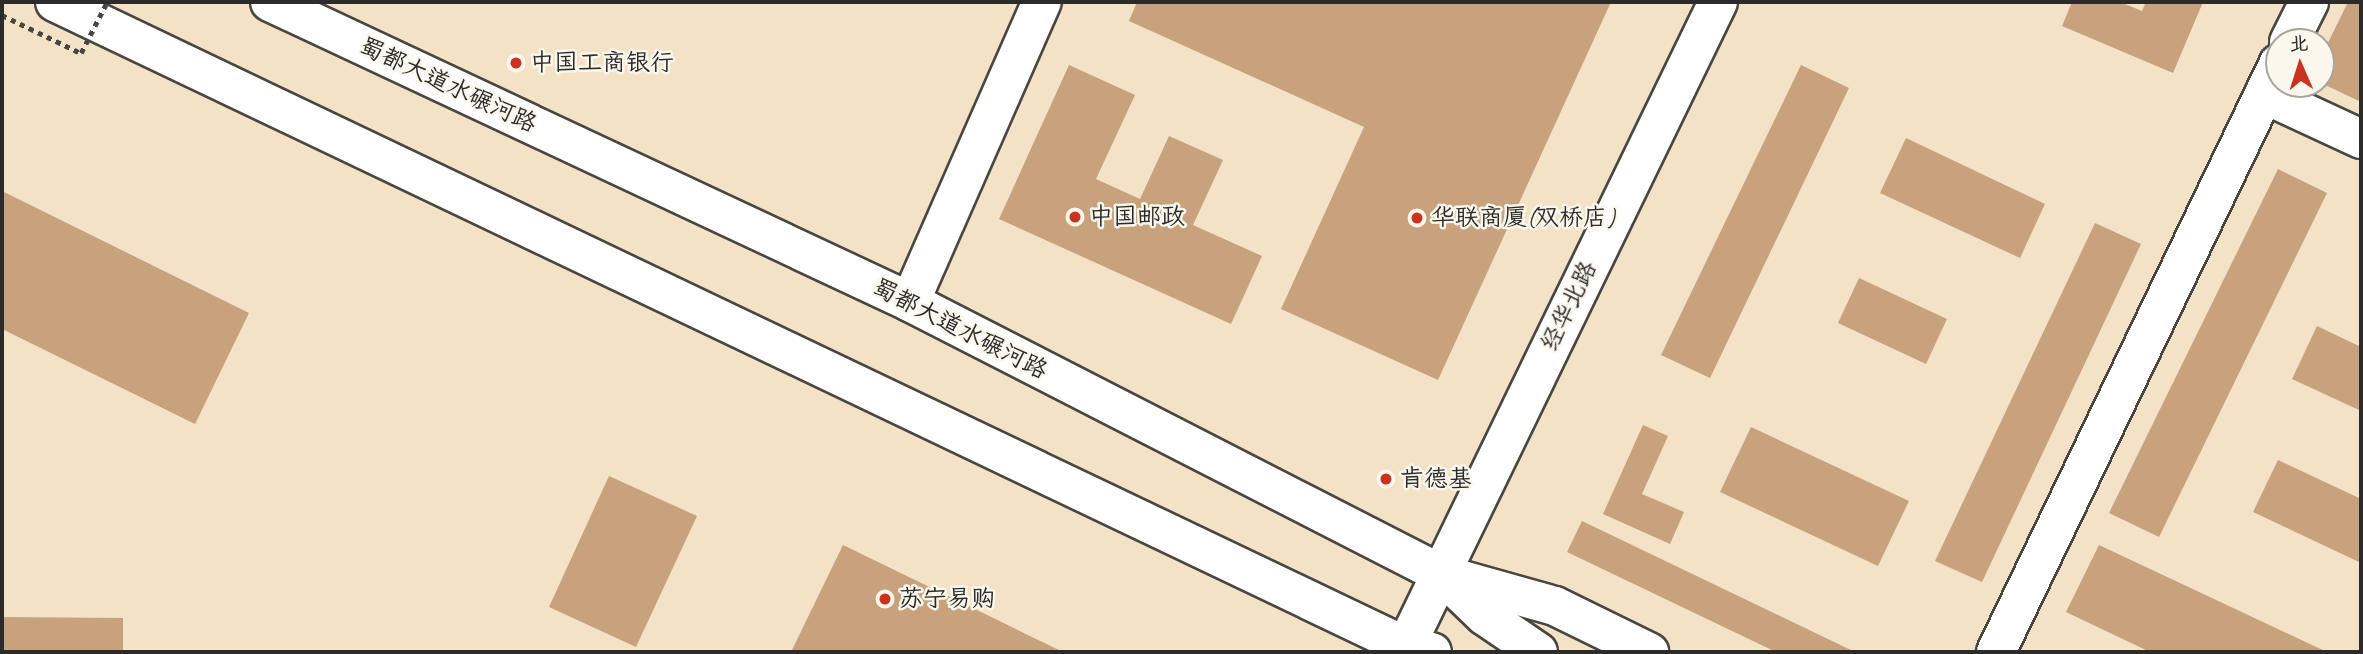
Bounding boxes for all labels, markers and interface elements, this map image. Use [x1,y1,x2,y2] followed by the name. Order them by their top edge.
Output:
[2265,28,2335,98] north arrow
[355,31,541,139] street label: 蜀都大道水碾河路
[2289,32,2309,57] text: 北
[530,49,674,77] place label: 中国工商银行
[508,55,524,71] marker: 中国工商银行
[1089,203,1185,231] place label: 中国邮政
[1431,204,1615,232] place label: 华联商厦(双桥店)
[1067,209,1083,225] marker: 中国邮政
[1409,210,1425,226] marker: 华联商厦(双桥店)
[1535,257,1603,355] street label: 经华北路
[868,273,1052,385] street label: 蜀都大道水碾河路
[1400,465,1472,493] place label: 肯德基
[1378,471,1394,487] marker: 肯德基
[899,585,995,613] place label: 苏宁易购
[877,591,893,607] marker: 苏宁易购

